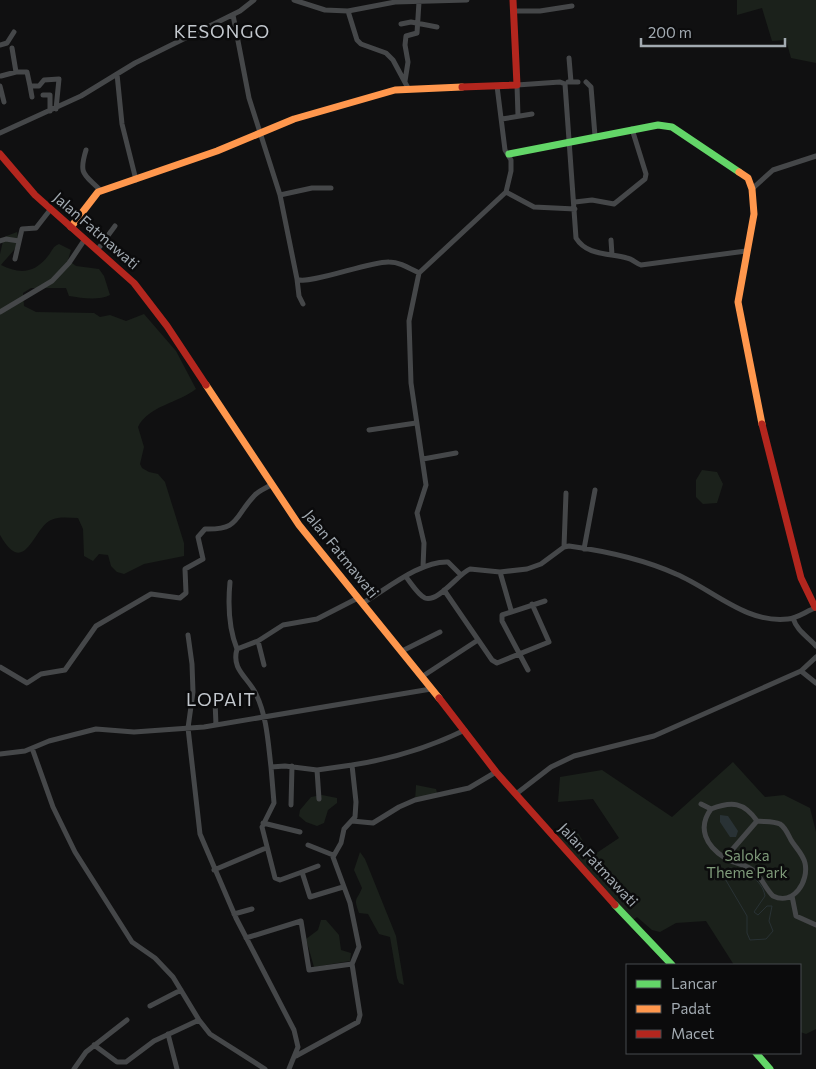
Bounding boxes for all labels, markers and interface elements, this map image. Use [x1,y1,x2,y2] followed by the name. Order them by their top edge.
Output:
[641,15,785,47] scale bar
[174,20,270,42] district label: KESONGO
[648,23,692,41] text: 200 m
[50,188,143,273] street label: Jalan Fatmawati
[301,506,383,601] street label: Jalan Fatmawati
[186,688,256,710] district label: LOPAIT
[555,819,642,910] street label: Jalan Fatmawati
[706,846,788,881] park label: Saloka Theme Park
[626,964,801,1054] legend
[671,974,717,992] text: Lancar
[671,999,711,1017] text: Padat
[671,1024,714,1042] text: Macet

